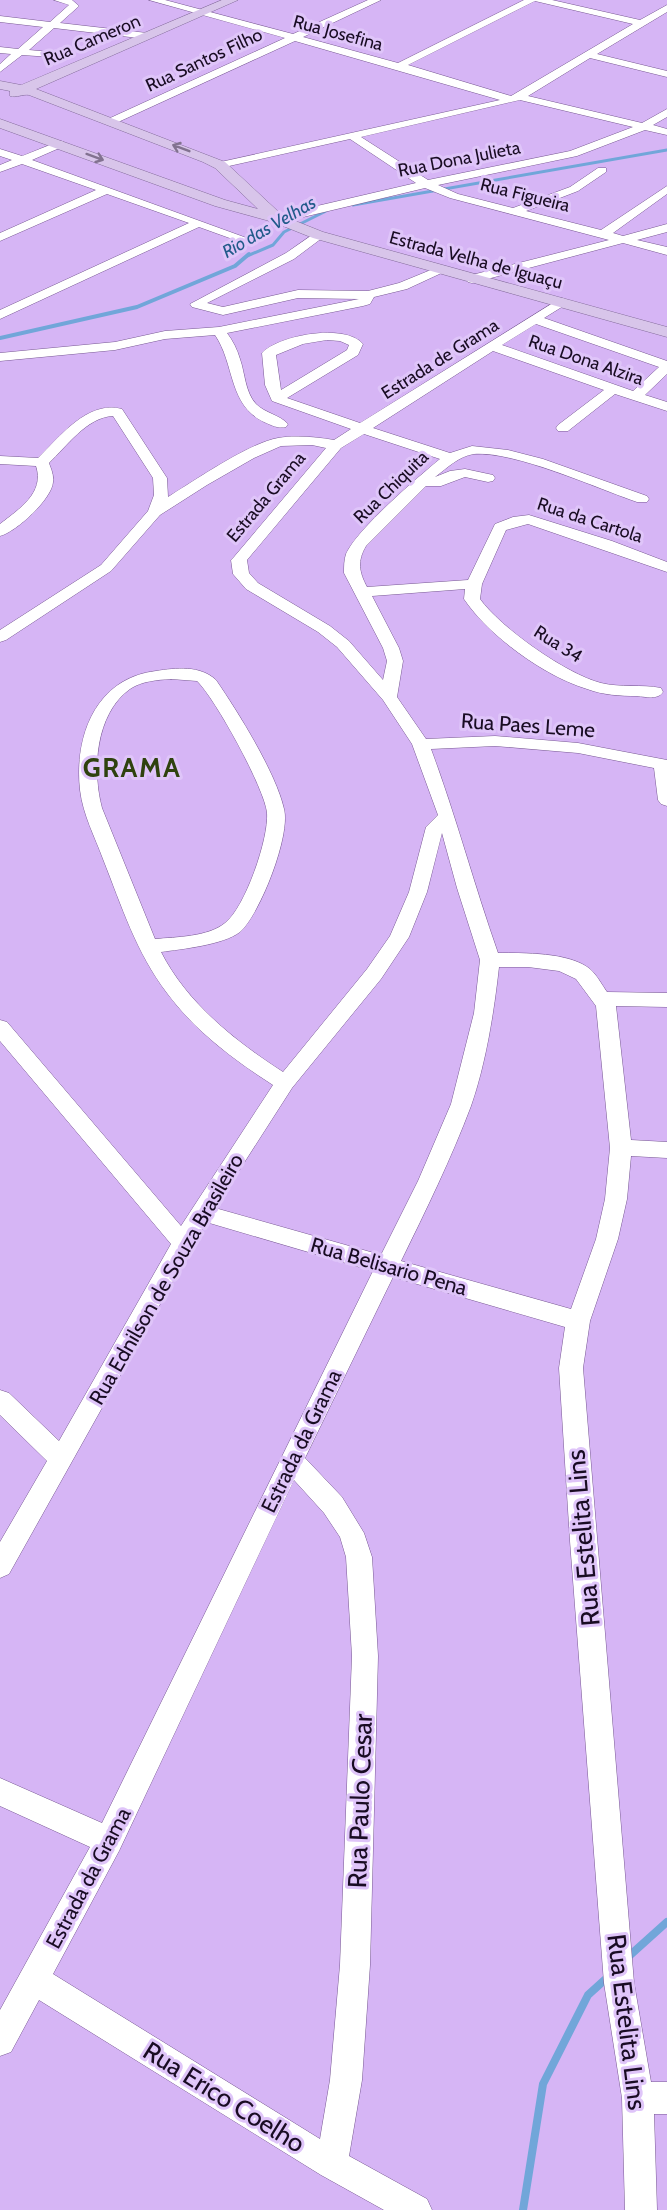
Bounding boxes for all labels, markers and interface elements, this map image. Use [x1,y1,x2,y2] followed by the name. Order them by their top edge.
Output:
[40,10,144,70] street label: Rua Cameron
[291,10,386,56] street label: Rua Josefina
[142,23,266,97] street label: Rua Santos Filho
[396,136,522,182] street label: Rua Dona Julieta
[172,142,191,153] one-way arrow
[85,152,103,163] one-way arrow
[478,173,572,217] street label: Rua Figueira
[218,191,320,263] water label: Rio das Velhas
[387,226,565,294] street label: Estrada Velha de Iguaçu
[377,314,503,404] street label: Estrada de Grama
[526,330,647,390] street label: Rua Dona Alzira
[349,446,433,528] street label: Rua Chiquita
[222,447,310,547] street label: Estrada Grama
[534,493,646,548] street label: Rua da Cartola
[530,621,586,667] street label: Rua 34
[460,708,596,742] street label: Rua Paes Leme
[83,751,181,784] district label: GRAMA
[84,1149,248,1409] street label: Rua Ednilson de Souza Brasileiro
[308,1232,470,1300] street label: Rua Belisario Pena
[256,1365,346,1517] street label: Estrada da Grama
[559,1448,607,1628] street label: Rua Estelita Lins
[341,1712,379,1889] street label: Rua Paulo Cesar
[40,1803,136,1953] street label: Estrada da Grama
[600,1932,654,2112] street label: Rua Estelita Lins
[137,2034,311,2160] street label: Rua Erico Coelho

